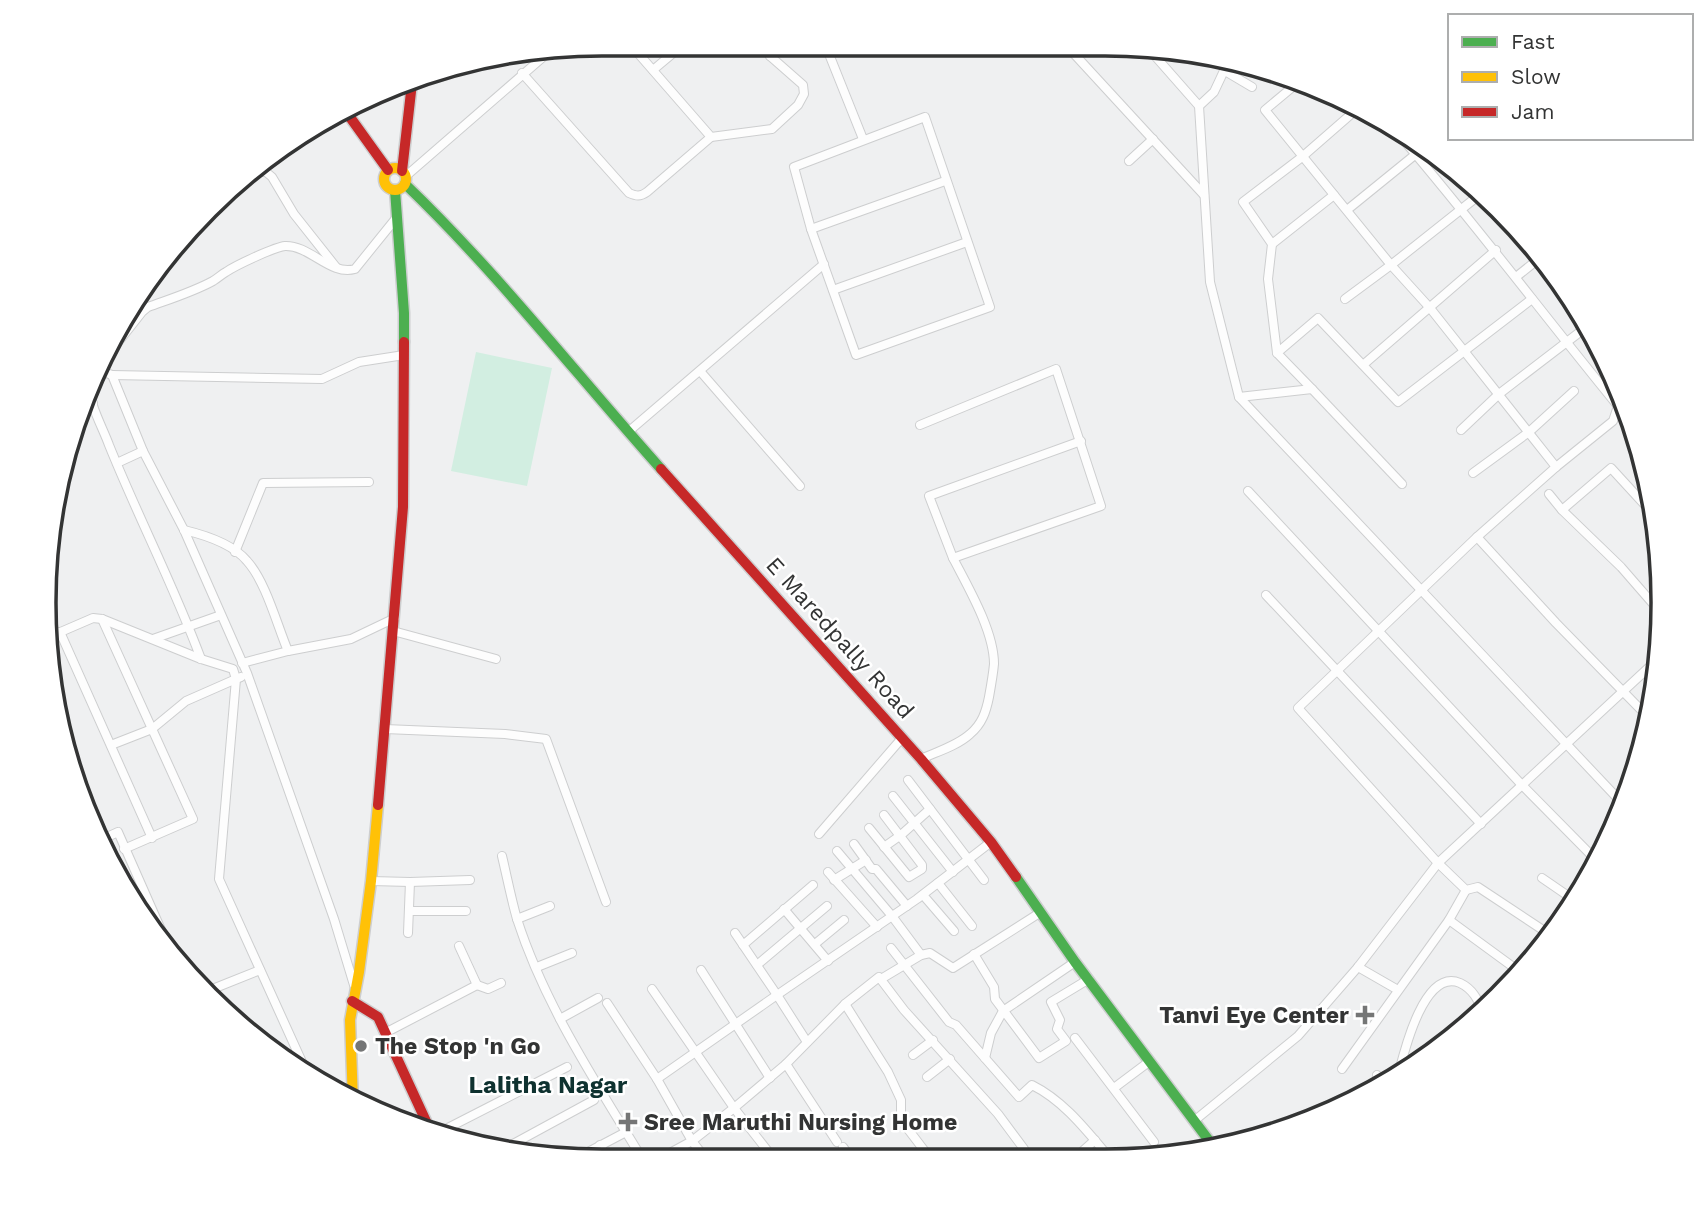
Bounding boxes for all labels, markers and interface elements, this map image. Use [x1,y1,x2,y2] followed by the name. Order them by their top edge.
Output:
[1448,14,1693,140] legend
[1511,29,1555,54] text: Fast
[1511,64,1561,89] text: Slow
[1511,99,1554,124] text: Jam
[760,552,920,724] street label: E Maredpally Road
[1159,1002,1349,1029] place label: Tanvi Eye Center
[1355,1005,1375,1025] marker: Tanvi Eye Center
[375,1033,541,1060] place label: The Stop 'n Go
[353,1038,369,1054] marker: The Stop 'n Go
[469,1071,628,1099] district label: Lalitha Nagar
[644,1109,957,1136] place label: Sree Maruthi Nursing Home
[618,1112,638,1132] marker: Sree Maruthi Nursing Home

